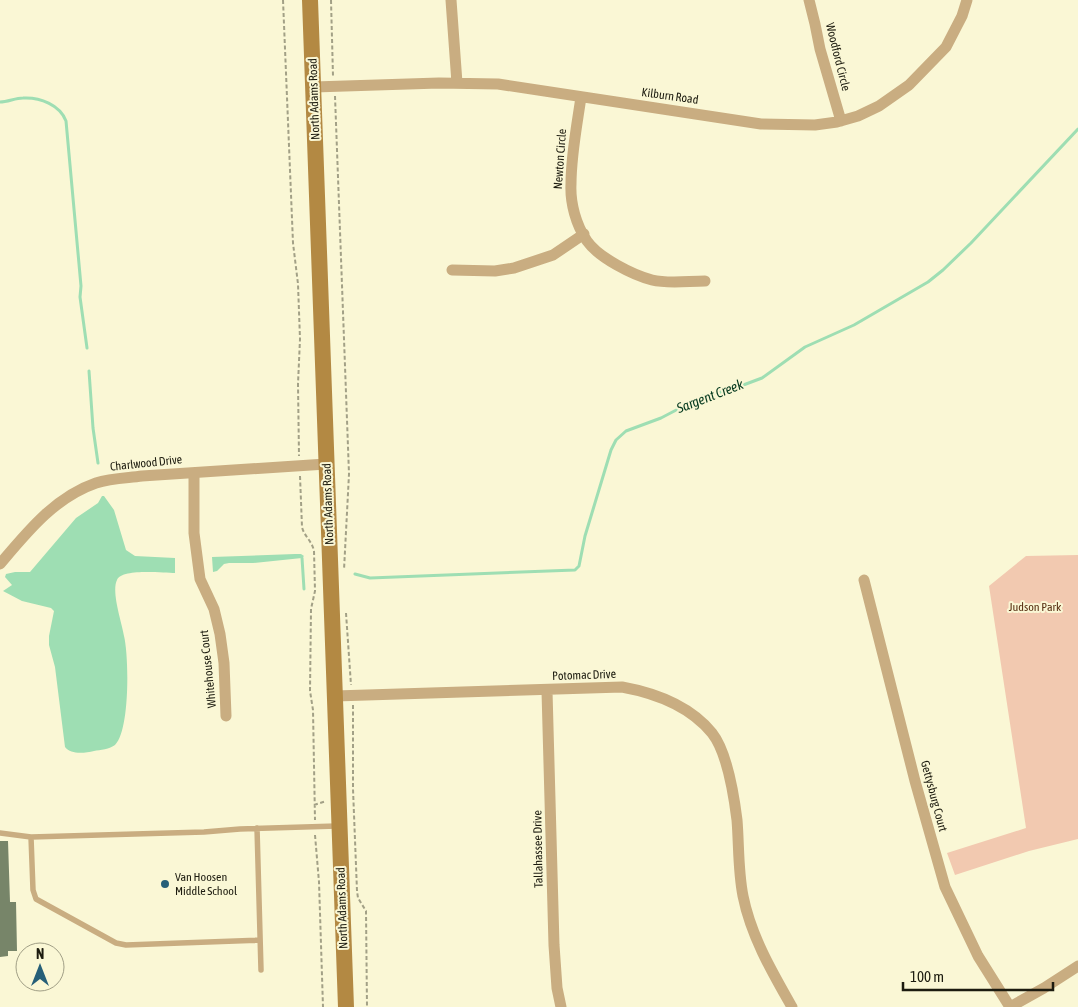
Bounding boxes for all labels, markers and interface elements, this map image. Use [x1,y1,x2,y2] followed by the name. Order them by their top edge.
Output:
[823,21,853,93] street label: Woodford Circle
[306,58,322,140] street label: North Adams Road
[641,85,699,107] street label: Kilburn Road
[551,128,569,190] street label: Newton Circle
[673,376,746,416] water label: Sargent Creek
[109,452,183,474] street label: Charlwood Drive
[320,463,336,545] street label: North Adams Road
[1009,600,1062,614] park label: Judson Park
[197,629,219,709] street label: Whitehouse Court
[552,667,616,683] street label: Potomac Drive
[918,759,950,834] street label: Gettysburg Court
[530,810,546,888] street label: Tallahassee Drive
[334,867,350,949] street label: North Adams Road
[175,870,238,898] place label: Van Hoosen Middle School
[159,878,171,890] marker: Van Hoosen Middle School
[15,942,65,992] north arrow
[36,946,44,962] text: N
[903,960,1053,992] scale bar
[910,968,944,985] text: 100 m

